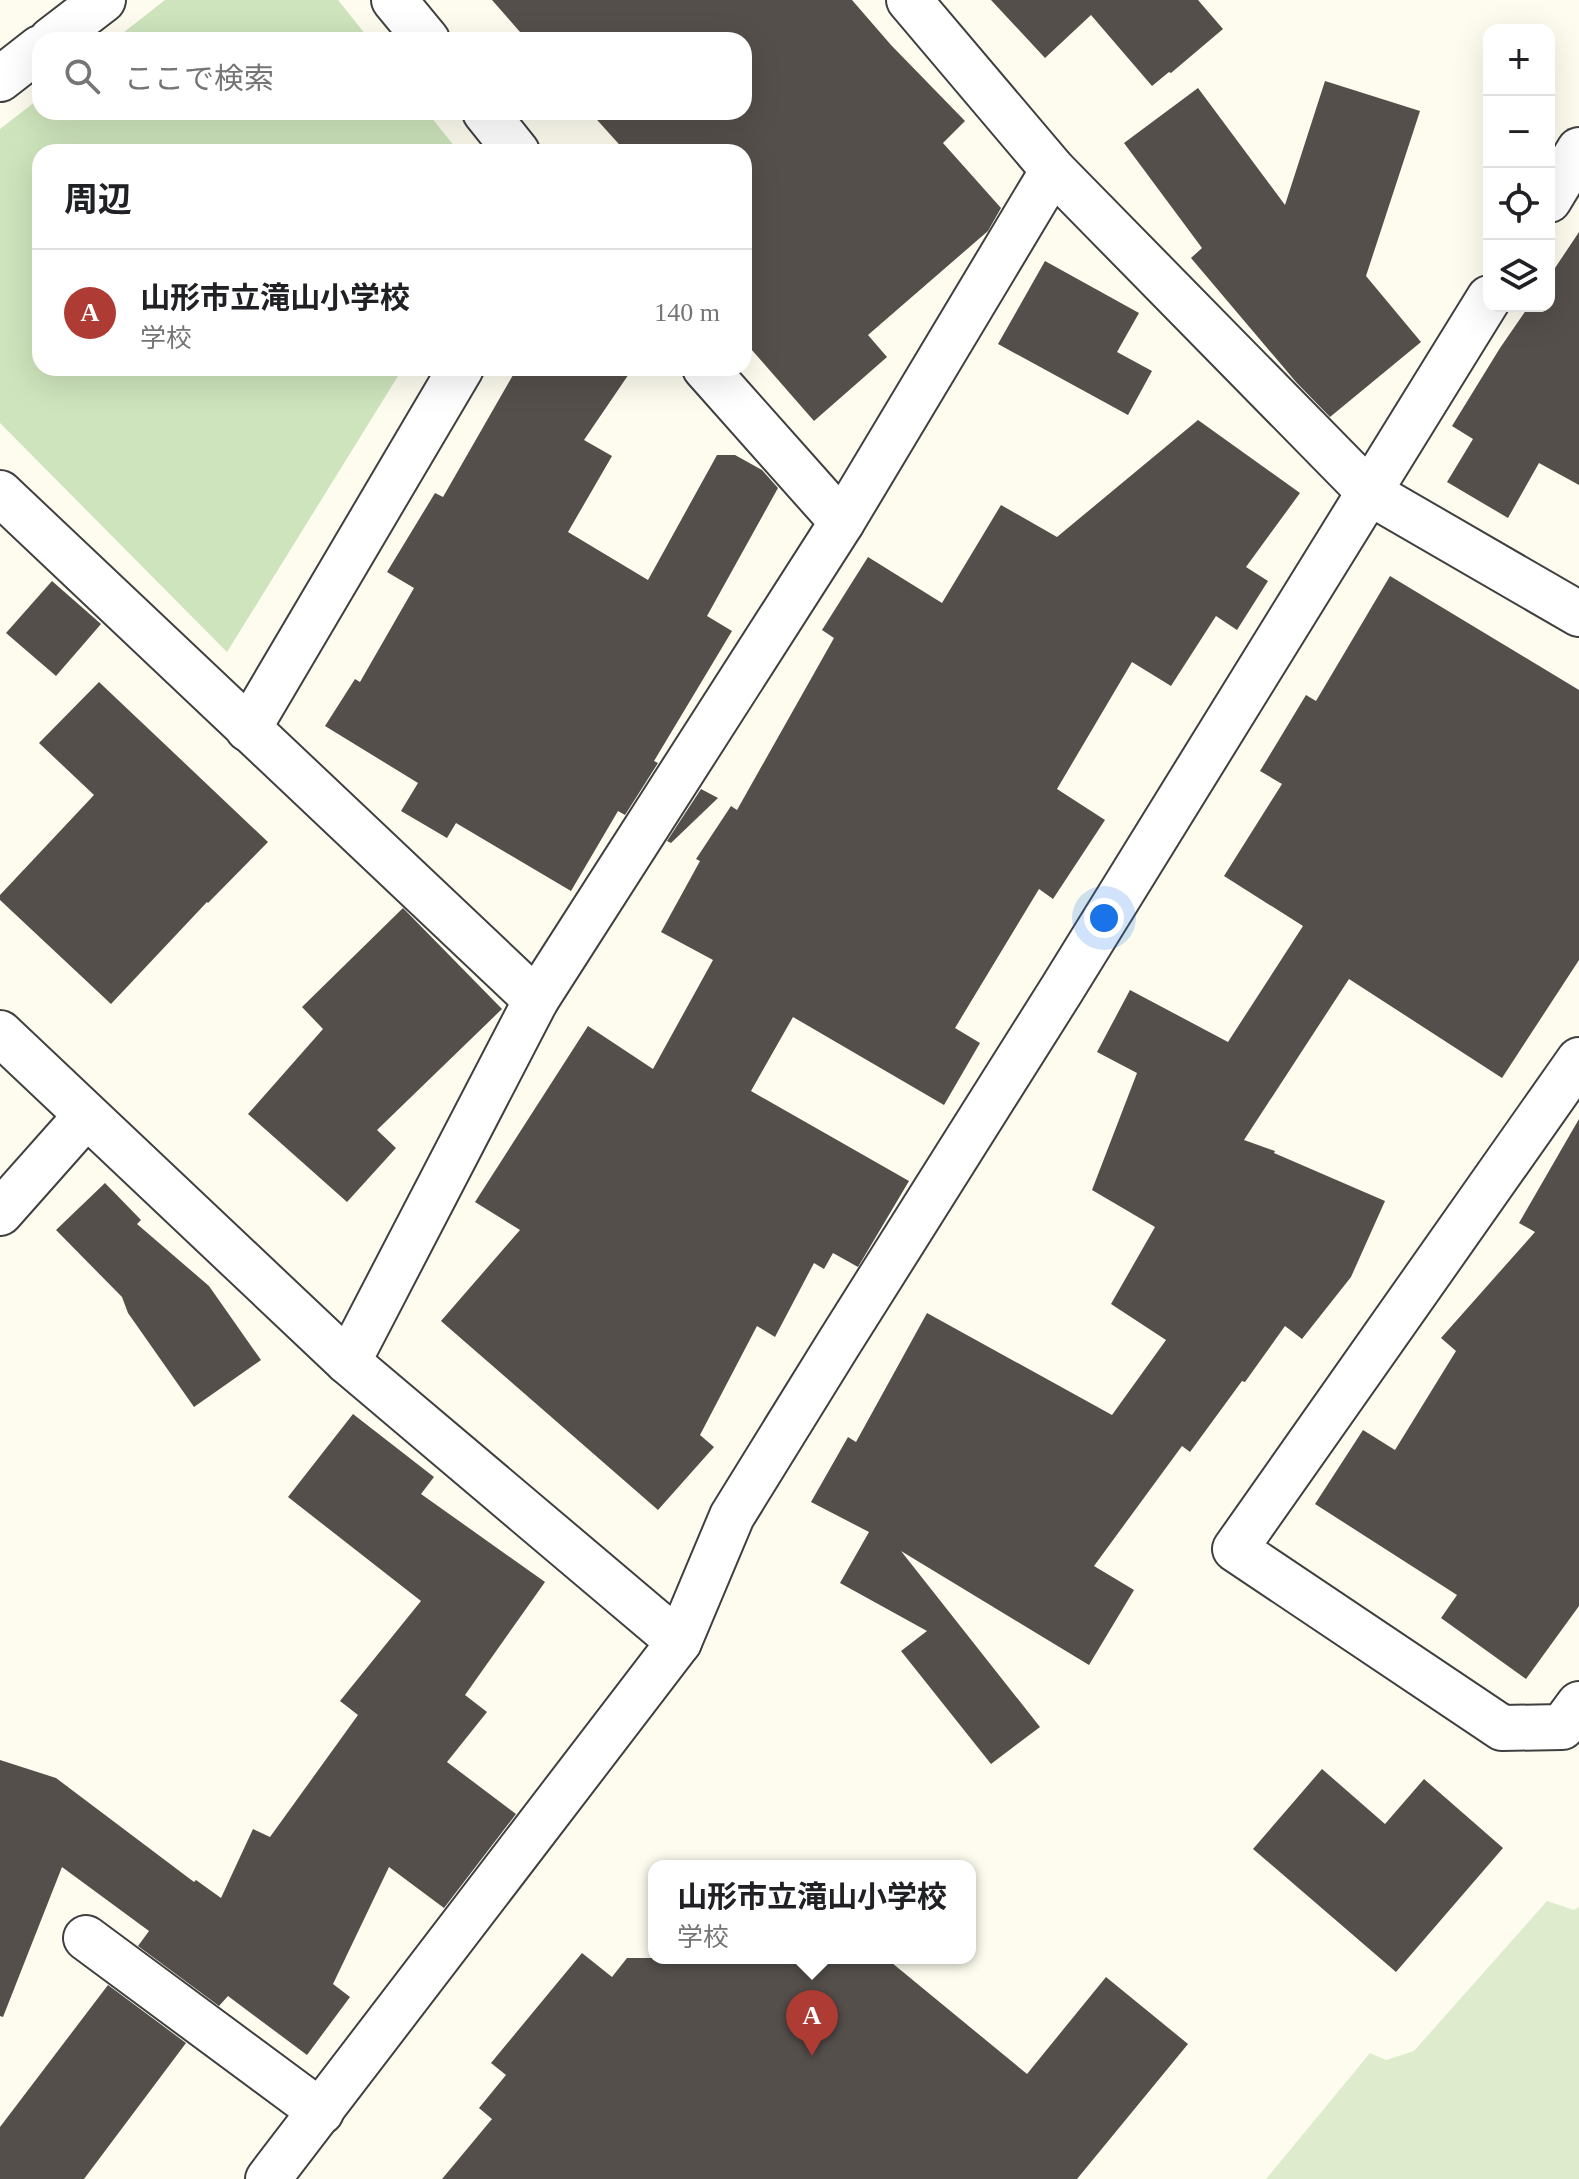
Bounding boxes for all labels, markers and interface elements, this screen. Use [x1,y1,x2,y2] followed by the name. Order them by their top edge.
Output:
[1483,24,1555,312] map controls
[1483,24,1555,96] button: +
[32,32,752,120] search box
[60,54,104,98] icon: search
[124,62,274,95] text: ここで検索
[1483,96,1555,168] button: −
[1483,168,1555,240] button: locate
[64,181,132,218] text: 周辺
[1483,240,1555,312] button: layers
[140,281,410,314] text: 山形市立滝山小学校
[81,298,99,327] text: A
[654,298,720,327] text: 140 m
[140,324,192,353] text: 学校
[1084,898,1124,938] your location
[648,1860,976,1964] popup
[677,1880,947,1913] text: 山形市立滝山小学校
[677,1923,729,1952] text: 学校
[786,1990,838,2056] pin: A

